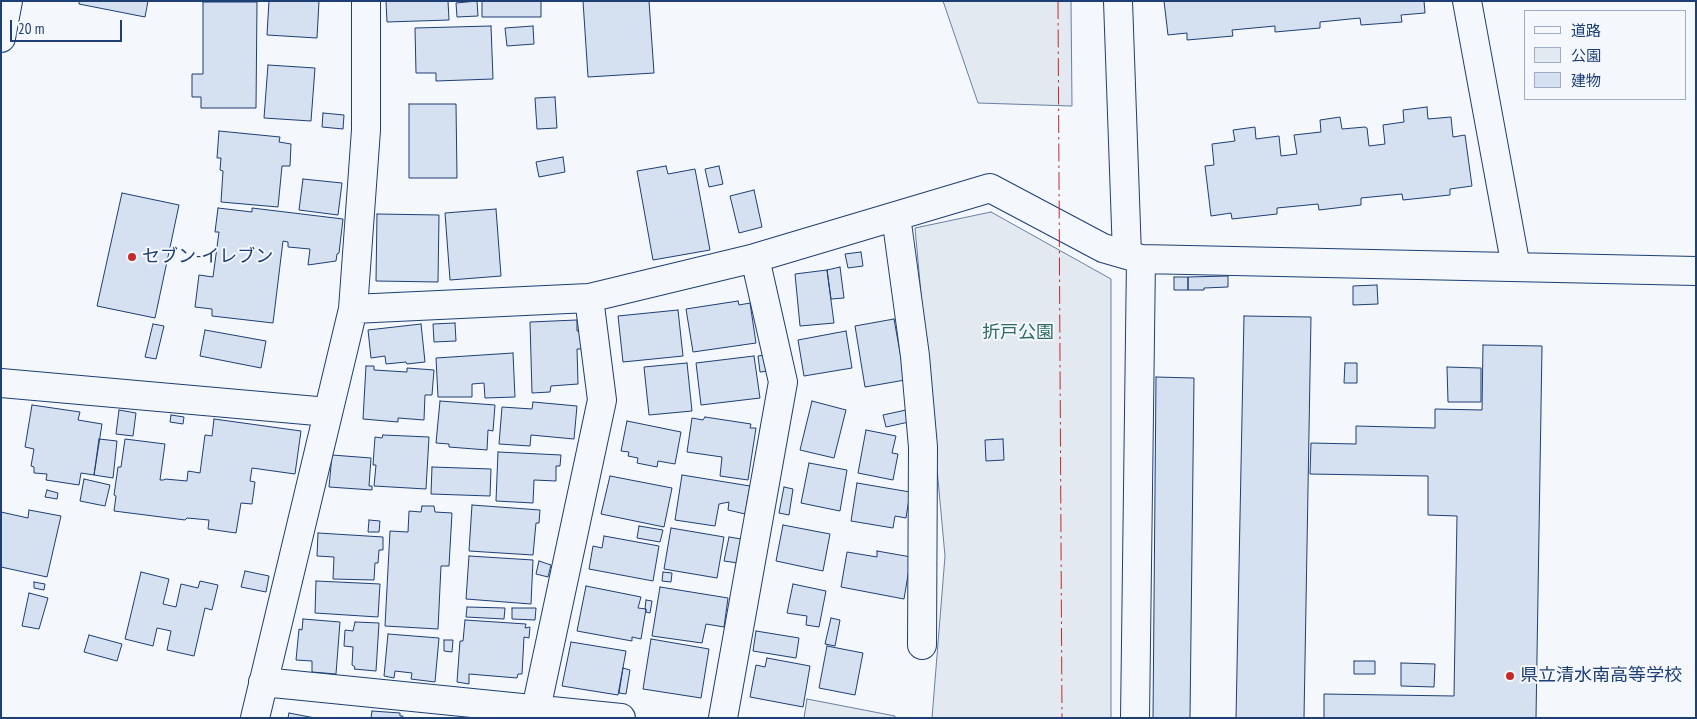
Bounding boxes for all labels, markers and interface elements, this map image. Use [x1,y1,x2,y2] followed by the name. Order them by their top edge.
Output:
[12,10,125,42] scale bar
[1524,10,1687,100] legend
[18,19,44,38] text: 20 m
[1571,21,1601,40] text: 道路
[1571,46,1601,65] text: 公園
[1571,71,1601,90] text: 建物
[142,246,273,268] place label: セブン-イレブン
[126,251,138,263] marker: セブン-イレブン
[982,322,1054,344] park label: 折戸公園
[1520,665,1682,687] place label: 県立清水南高等学校
[1504,670,1516,682] marker: 県立清水南高等学校

